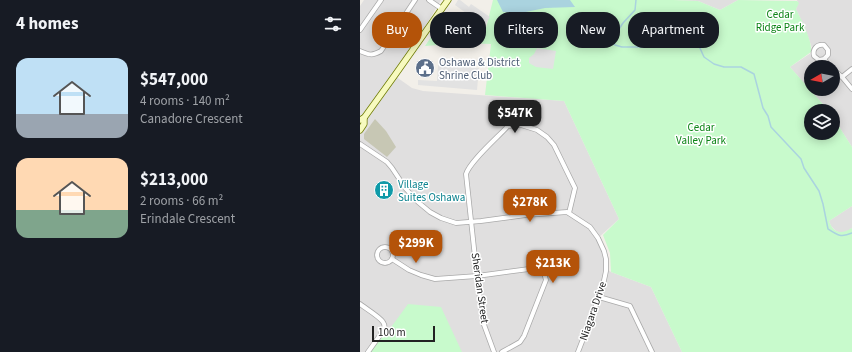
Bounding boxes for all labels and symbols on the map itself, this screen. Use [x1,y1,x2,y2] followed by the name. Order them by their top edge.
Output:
[756,7,805,35] park label: Cedar Ridge Park
[439,55,520,83] place label: Oshawa & District Shrine Club
[414,57,436,79] public building icon: Oshawa & District Shrine Club
[804,60,840,96] north arrow
[487,100,543,134] pin: $547K
[676,120,727,148] park label: Cedar Valley Park
[398,177,465,205] place label: Village Suites Oshawa
[373,179,395,201] building icon: Village Suites Oshawa
[502,189,558,223] pin: $278K
[388,230,444,264] pin: $299K
[525,250,581,284] pin: $213K
[468,252,492,325] street label: Sheridan Street
[576,279,610,342] street label: Niagara Drive
[372,324,435,343] scale bar

